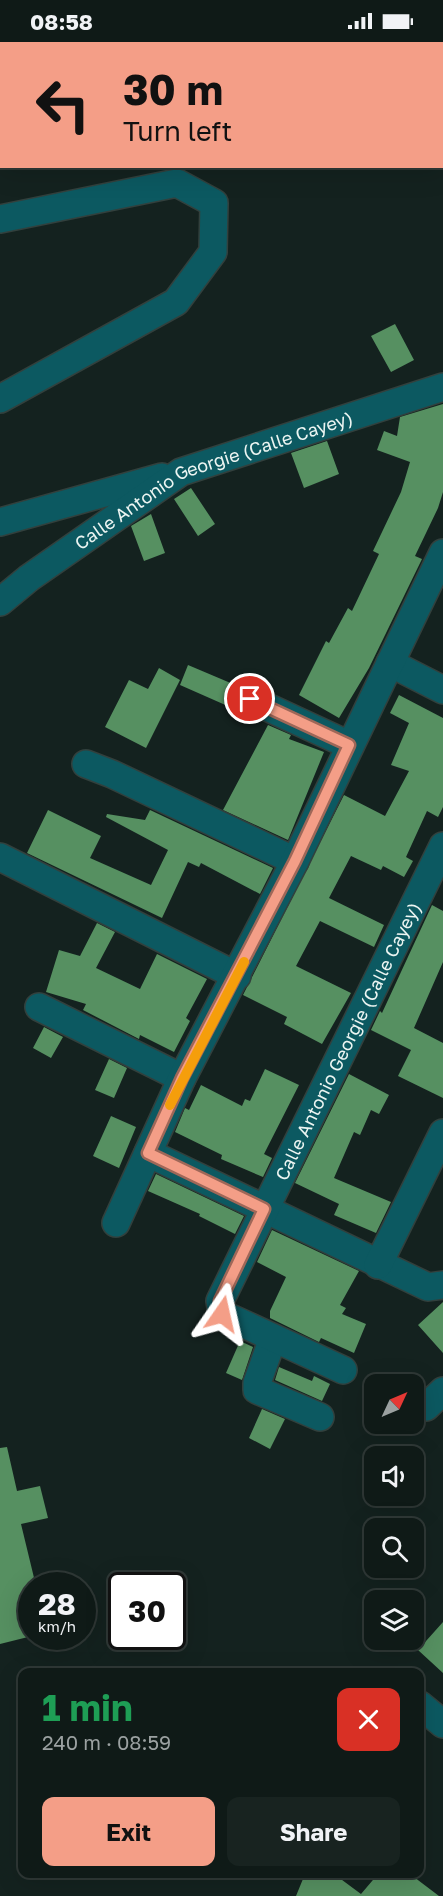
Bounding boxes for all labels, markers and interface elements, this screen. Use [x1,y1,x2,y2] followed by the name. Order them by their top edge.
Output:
[30,8,93,35] text: 08:58
[123,64,223,114] text: 30 m
[24,66,102,144] icon: left
[123,115,232,147] text: Turn left
[70,406,355,554] street label: Calle Antonio Georgie (Calle Cayey)
[224,673,275,724] pin
[233,682,266,715] icon: arrive
[270,898,425,1184] street label: Calle Antonio Georgie (Calle Cayey)
[190,1282,254,1346] position arrow
[364,1374,424,1434] north arrow
[364,1374,424,1650] map controls
[364,1446,424,1506] button: sound
[364,1518,424,1578] button: search
[108,1572,186,1650] speed limit sign: 30
[38,1586,76,1622] text: 28
[364,1590,424,1650] button: layers
[38,1617,76,1635] text: km/h
[42,1686,133,1729] text: 1 min
[337,1688,400,1751] button: close
[42,1730,171,1754] text: 240 m · 08:59
[42,1797,215,1866] button: Exit
[227,1797,400,1866] button: Share

